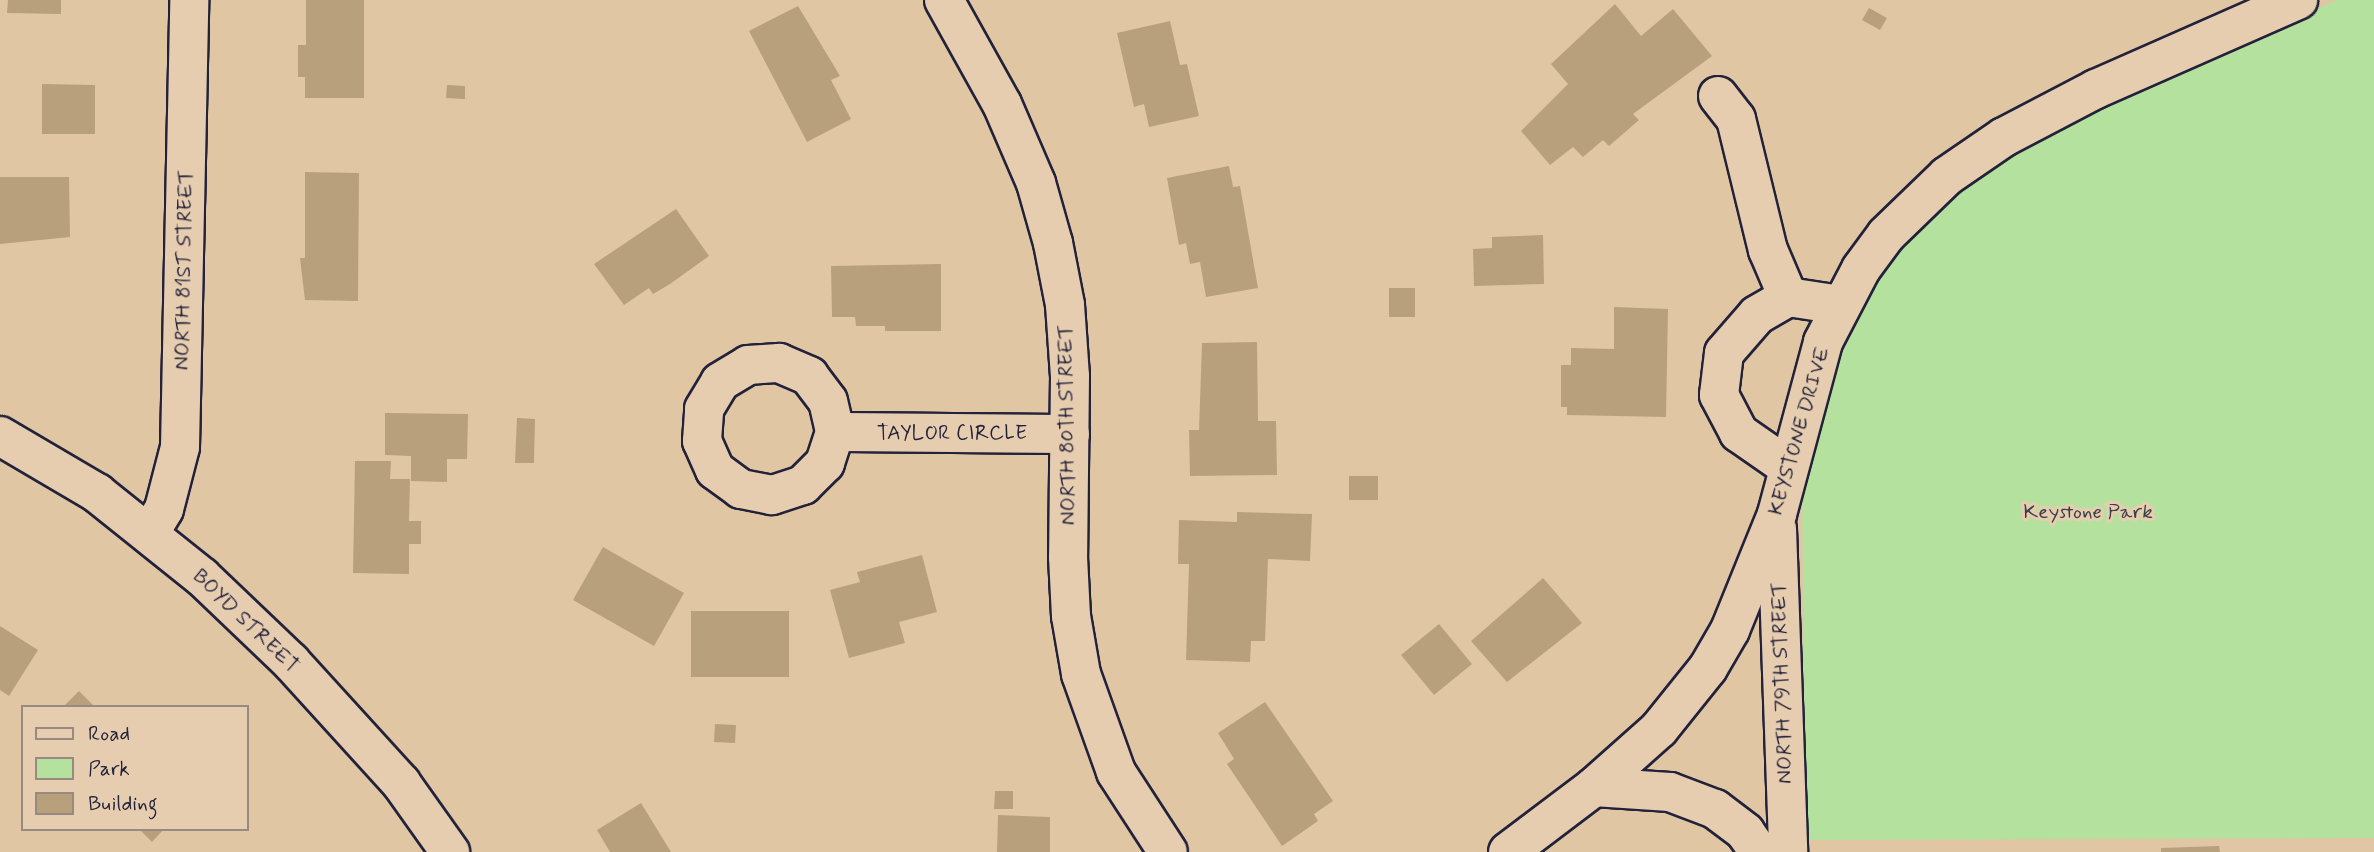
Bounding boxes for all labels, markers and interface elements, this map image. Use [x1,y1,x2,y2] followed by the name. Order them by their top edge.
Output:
[170,168,198,372] street label: NORTH 81ST STREET
[1053,323,1081,527] street label: NORTH 80TH STREET
[1763,343,1835,519] street label: KEYSTONE DRIVE
[873,420,1031,446] street label: TAYLOR CIRCLE
[2025,499,2151,525] park label: Keystone Park
[187,564,305,678] street label: BOYD STREET
[1766,580,1798,786] street label: NORTH 79TH STREET
[21,705,248,831] legend
[88,720,130,748] text: Road
[88,755,130,783] text: Park
[88,790,158,818] text: Building

